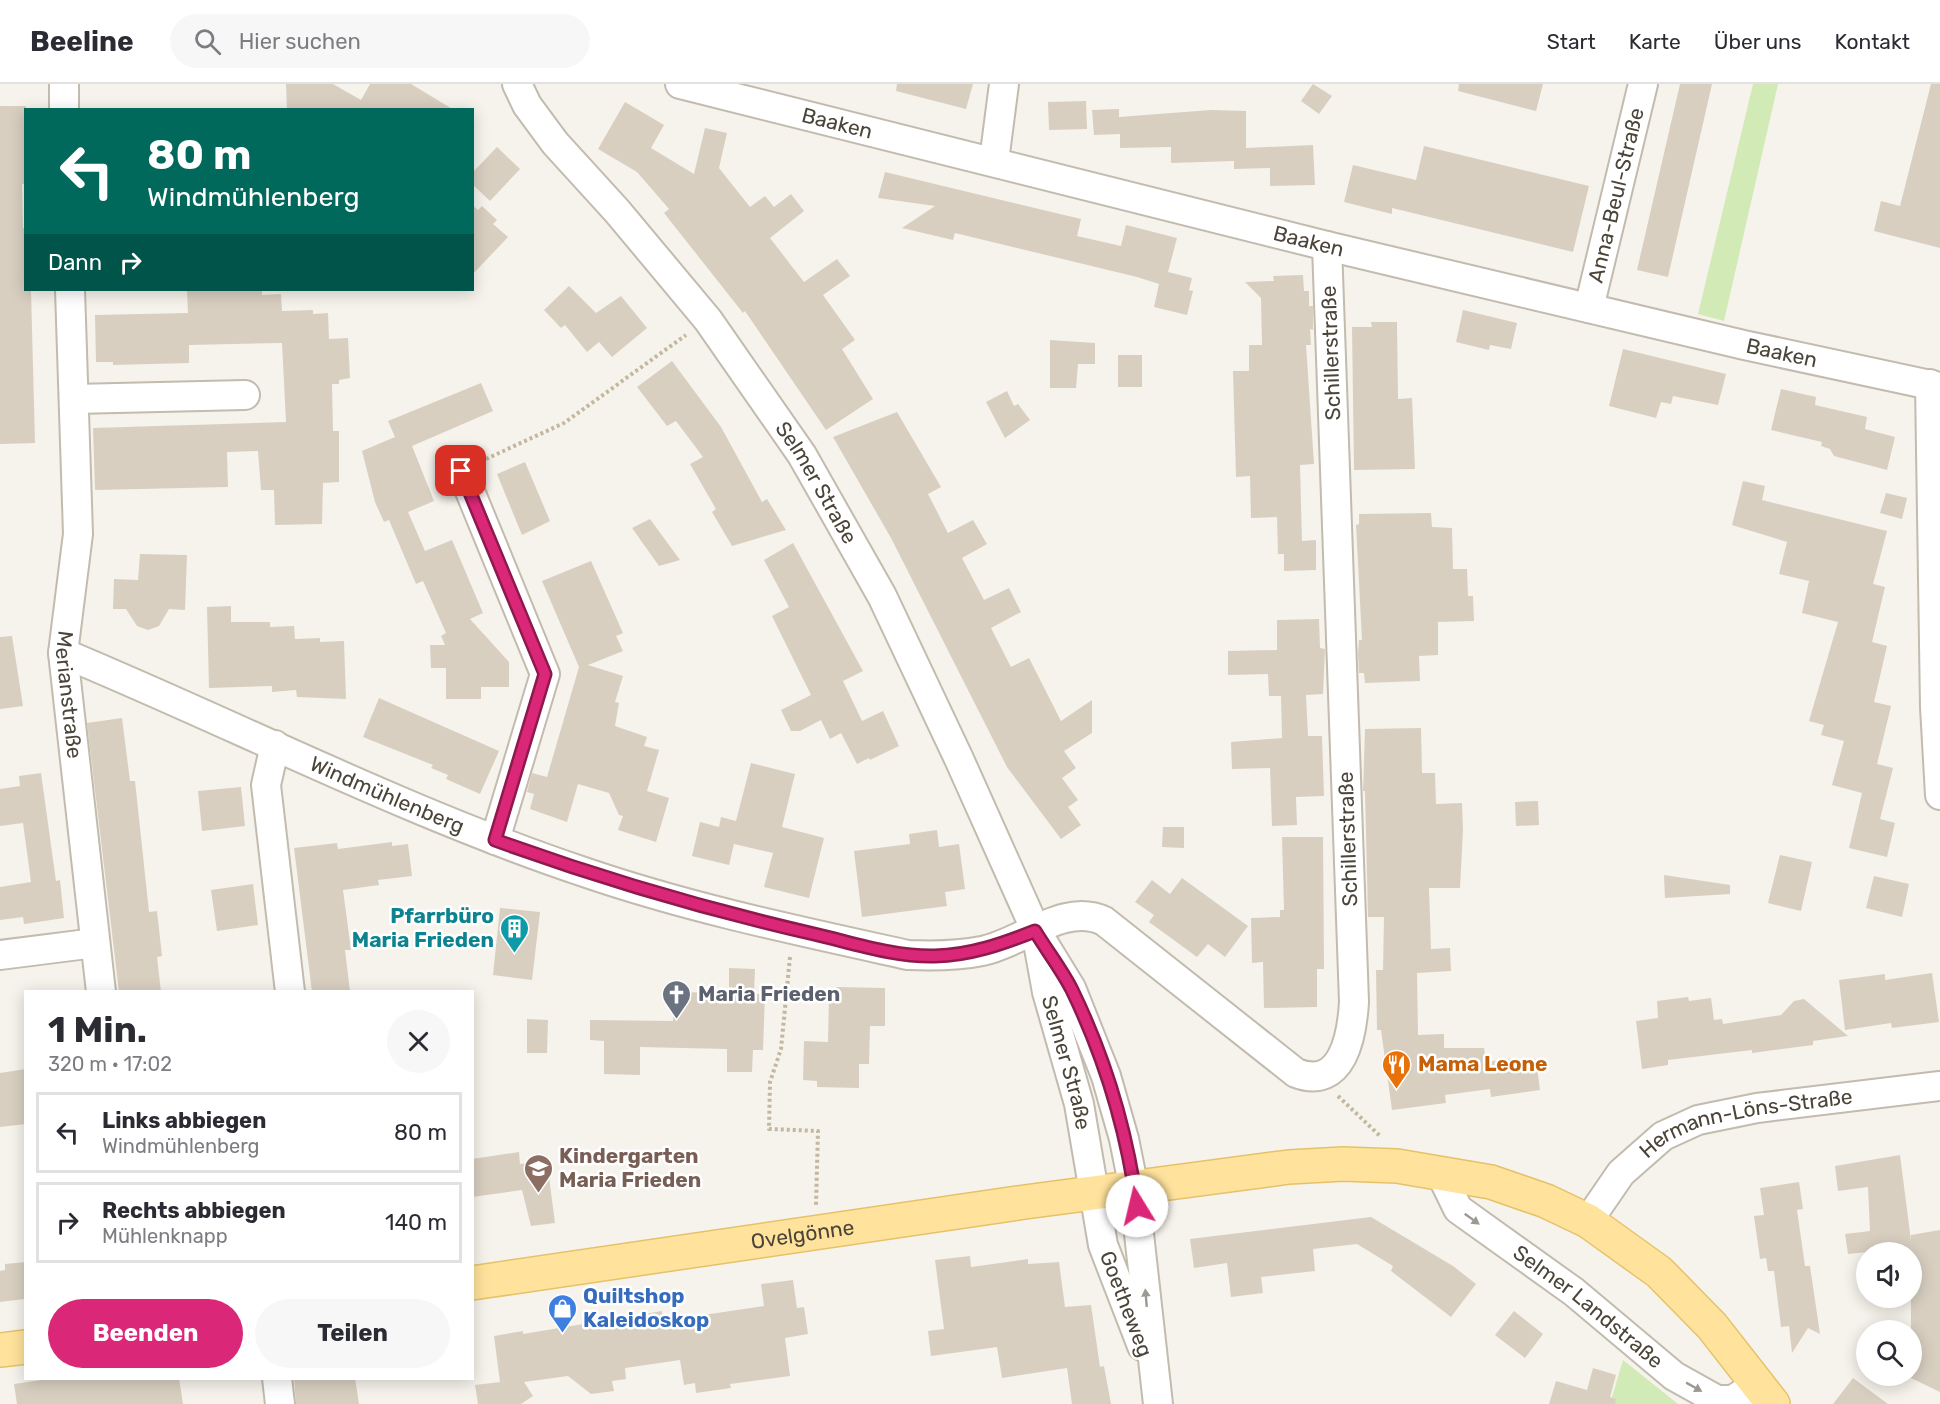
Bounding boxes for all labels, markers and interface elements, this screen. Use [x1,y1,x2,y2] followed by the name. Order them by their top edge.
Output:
[170,14,590,68] search box
[30,25,134,58] text: Beeline
[191,25,224,58] icon: search
[239,28,361,55] text: Hier suchen
[1547,29,1596,54] text: Start
[1629,29,1681,54] text: Karte
[1714,29,1802,54] text: Über uns
[1835,29,1910,54] text: Kontakt
[799,102,875,144] street label: Baaken
[1583,105,1649,285] street label: Anna-Beul-Straße
[147,130,251,180] text: 80 m
[48,132,126,210] icon: left
[147,181,360,213] text: Windmühlenberg
[1271,220,1347,262] street label: Baaken
[114,246,147,279] icon: right
[48,249,102,276] text: Dann
[1316,285,1345,421] street label: Schillerstraße
[1744,333,1820,372] street label: Baaken
[770,416,863,548] street label: Selmer Straße
[435,445,486,496] pin
[444,454,477,487] icon: arrive
[50,629,88,760] street label: Merianstraße
[306,751,468,839] street label: Windmühlenberg
[1333,771,1362,907] street label: Schillerstraße
[352,903,494,952] place label: Pfarrbüro Maria Frieden
[499,912,531,954] building icon: Pfarrbüro Maria Frieden
[661,978,693,1020] church icon: Maria Frieden
[698,981,840,1006] place label: Maria Frieden
[1037,993,1096,1131] street label: Selmer Straße
[48,1008,147,1051] text: 1 Min.
[387,1010,450,1073] button: close
[1381,1048,1413,1090] restaurant icon: Mama Leone
[1418,1051,1548,1076] place label: Mama Leone
[48,1052,172,1076] text: 320 m · 17:02
[1634,1084,1854,1163] street label: Hermann-Löns-Straße
[102,1107,266,1134] text: Links abbiegen
[51,1116,84,1149] icon: left
[394,1119,447,1146] text: 80 m
[102,1134,260,1158] text: Windmühlenberg
[559,1143,701,1192] place label: Kindergarten Maria Frieden
[522,1152,554,1194] school or university icon: Kindergarten Maria Frieden
[1105,1174,1169,1238] position arrow
[102,1197,286,1224] text: Rechts abbiegen
[51,1206,84,1239] icon: right
[385,1209,447,1236] text: 140 m
[1463,1213,1479,1225] one-way arrow
[749,1214,856,1254] street label: Ovelgönne
[102,1224,228,1248] text: Mühlenknapp
[1509,1240,1668,1373] street label: Selmer Landstraße
[1856,1242,1922,1386] map controls
[1856,1242,1922,1308] button: sound
[1095,1247,1158,1360] street label: Goetheweg
[583,1283,709,1332] place label: Quiltshop Kaleidoskop
[1142,1288,1151,1307] one-way arrow
[546,1292,578,1334] shop icon: Quiltshop Kaleidoskop
[48,1299,243,1368] button: Beenden
[255,1299,450,1368] button: Teilen
[1856,1320,1922,1386] button: search
[1686,1382,1703,1392] one-way arrow

